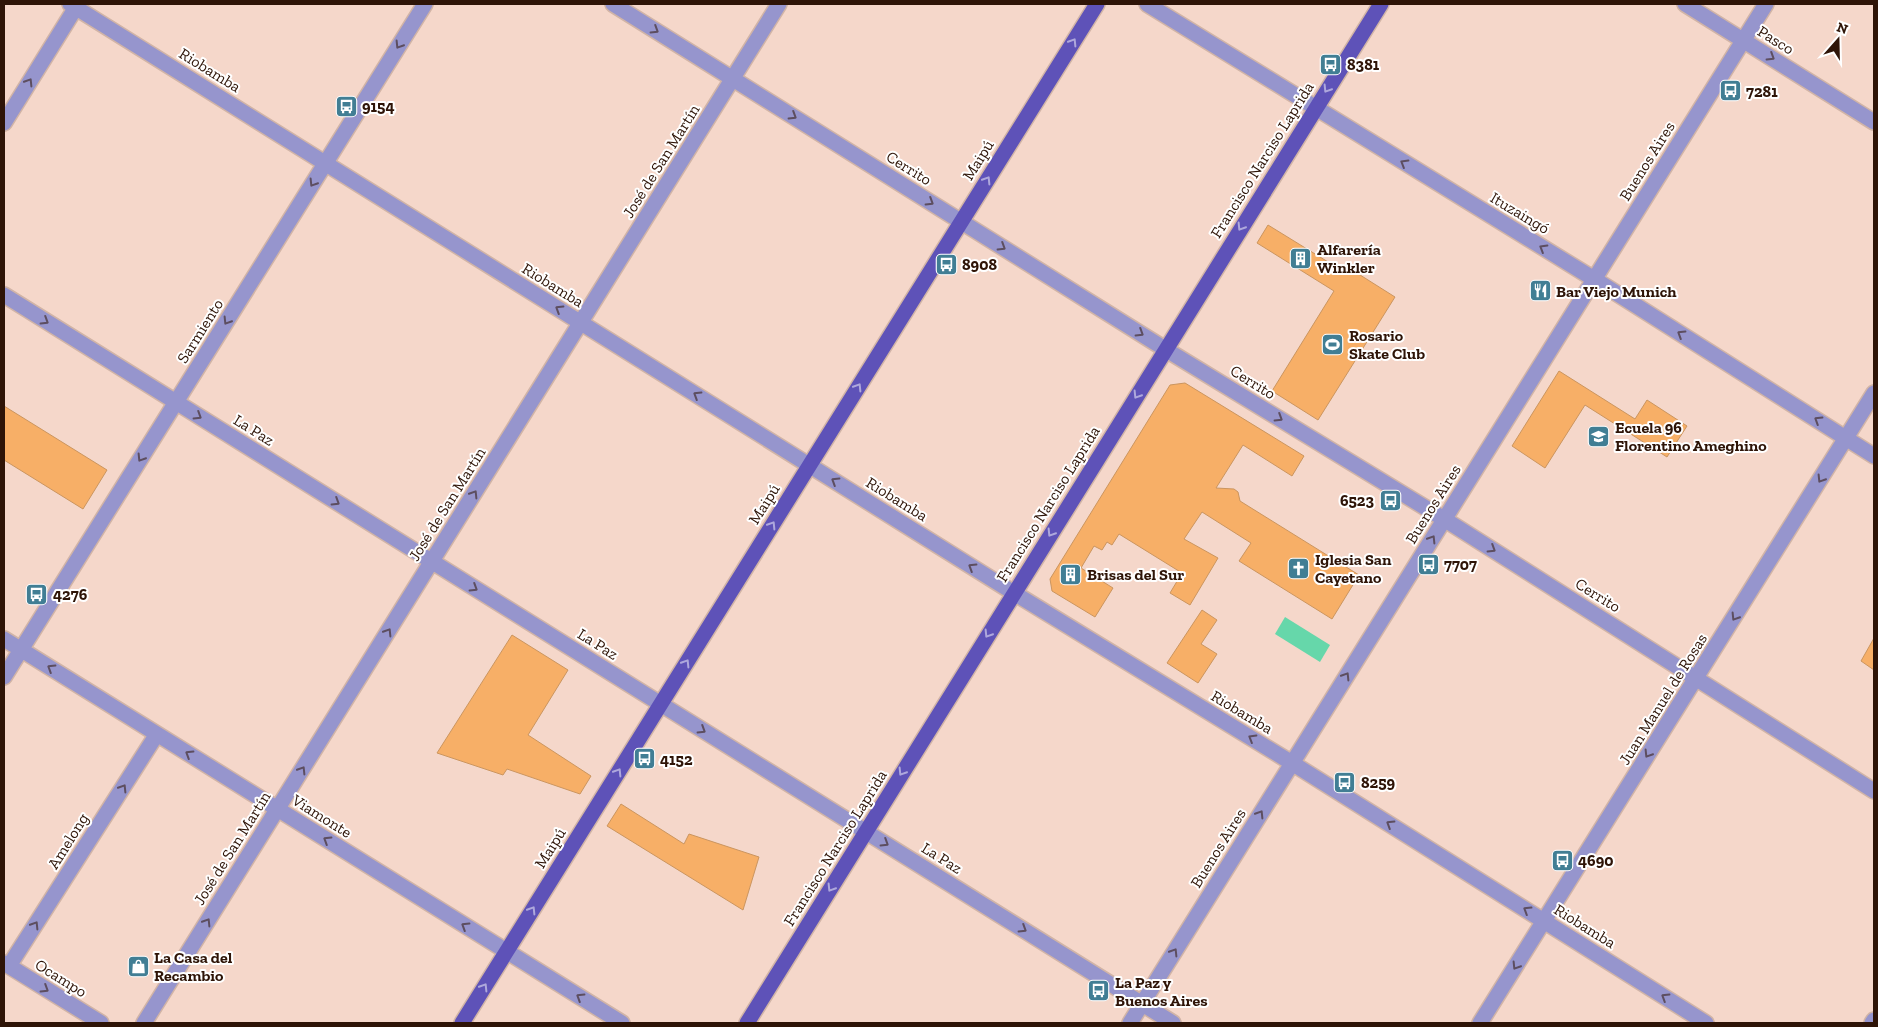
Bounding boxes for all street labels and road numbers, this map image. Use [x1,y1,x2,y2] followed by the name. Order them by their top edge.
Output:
[1754,21,1798,59] street label: Pasco
[176,44,244,96] street label: Riobamba
[1206,78,1318,241] street label: Francisco Narciso Laprida
[618,100,704,221] street label: José de San Martín
[1615,118,1679,204] street label: Buenos Aires
[958,136,998,184] street label: Maipú
[883,147,935,189] street label: Cerrito
[1487,188,1553,238] street label: Ituzaingó
[519,259,587,311] street label: Riobamba
[173,295,227,367] street label: Sarmiento
[1227,361,1279,403] street label: Cerrito
[230,410,278,450] street label: La Paz
[992,422,1104,585] street label: Francisco Narciso Laprida
[404,443,490,564] street label: José de San Martín
[1401,461,1465,547] street label: Buenos Aires
[863,473,931,525] street label: Riobamba
[744,480,784,528] street label: Maipú
[1572,574,1624,616] street label: Cerrito
[574,624,622,664] street label: La Paz
[1615,630,1711,768] street label: Juan Manuel de Rosas
[1208,686,1277,738] street label: Riobamba
[779,766,891,929] street label: Francisco Narciso Laprida
[189,787,275,908] street label: José de San Martín
[288,790,355,842] street label: Viamonte
[1186,805,1250,891] street label: Buenos Aires
[43,809,93,872] street label: Amelong
[530,824,570,872] street label: Maipú
[918,838,966,878] street label: La Paz
[1551,900,1619,952] street label: Riobamba
[32,955,90,1001] street label: Ocampo

